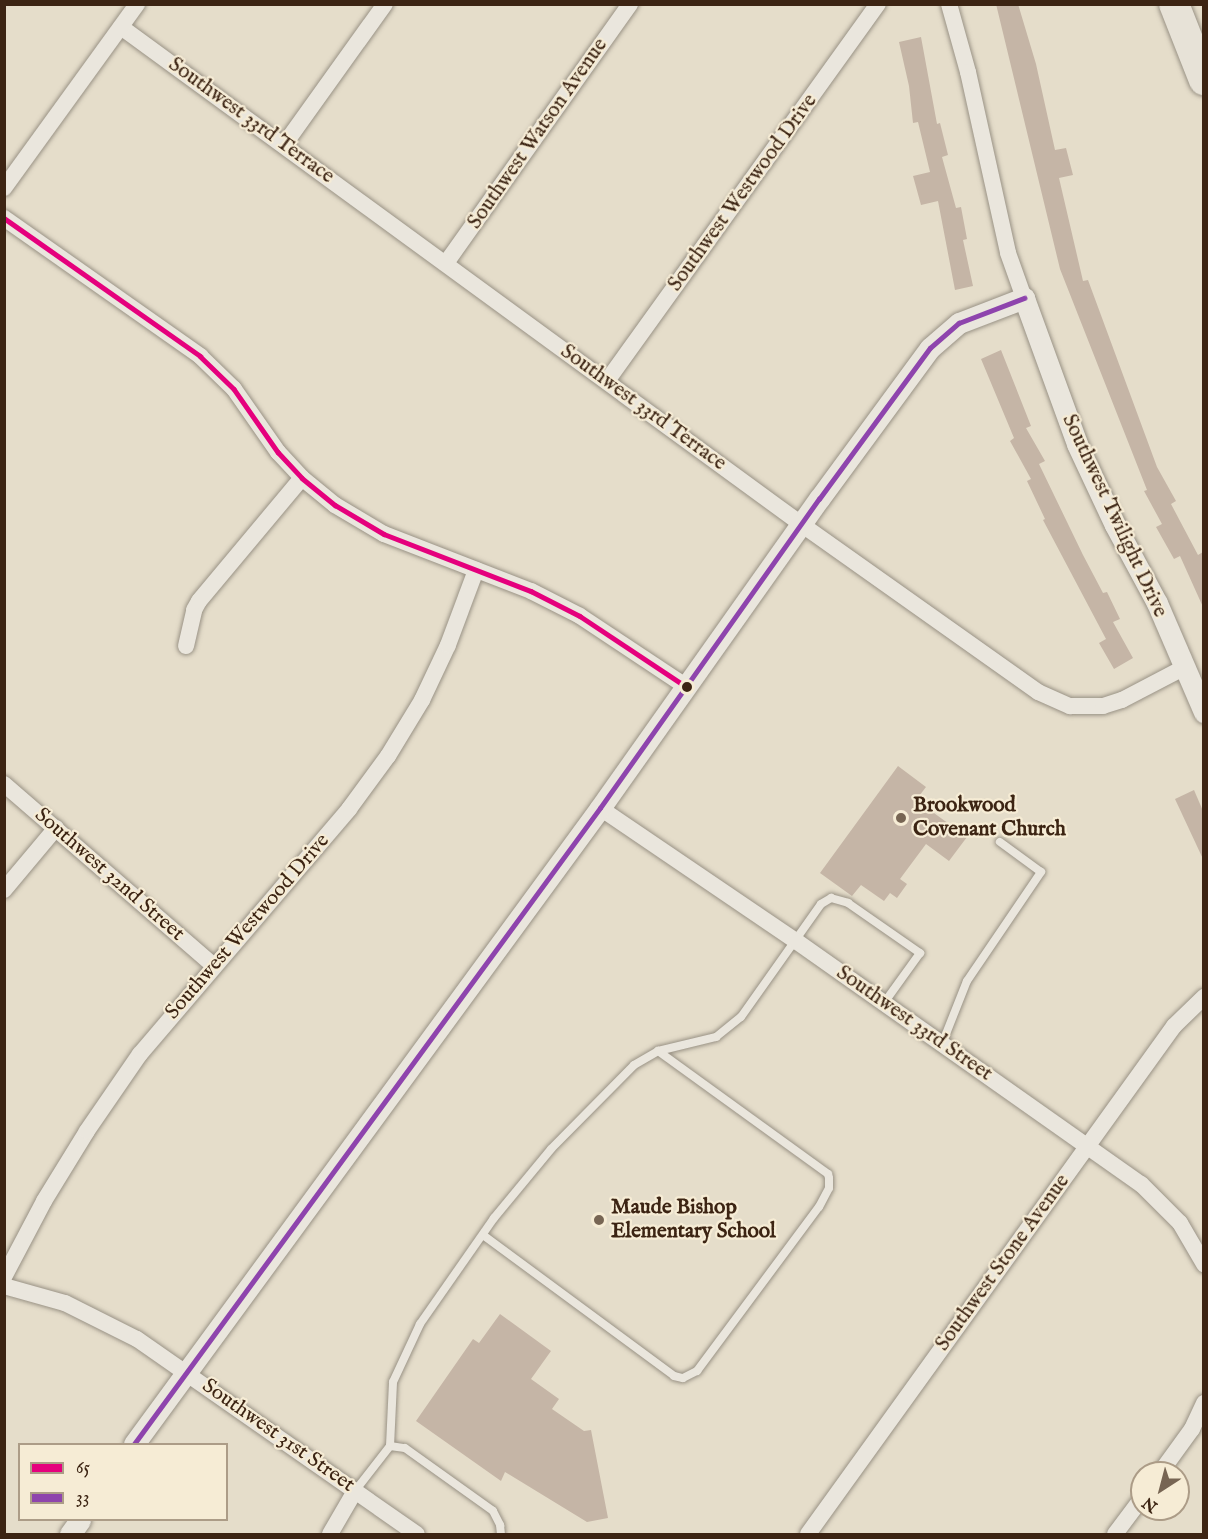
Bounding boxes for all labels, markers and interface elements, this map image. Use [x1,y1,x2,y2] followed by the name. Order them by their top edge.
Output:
[463,34,613,234] street label: Southwest Watson Avenue
[163,52,339,190] street label: Southwest 33rd Terrace
[663,89,823,297] street label: Southwest Westwood Drive
[555,339,731,477] street label: Southwest 33rd Terrace
[1056,411,1172,621] street label: Southwest Twilight Drive
[681,681,693,693] unlabelled marker
[913,793,1066,843] place label: Brookwood Covenant Church
[29,803,189,947] street label: Southwest 32nd Street
[894,811,908,825] marker: Brookwood Covenant Church
[161,829,335,1025] street label: Southwest Westwood Drive
[831,961,997,1087] street label: Southwest 33rd Street
[930,1170,1076,1356] street label: Southwest Stone Avenue
[611,1195,776,1245] place label: Maude Bishop Elementary School
[592,1213,606,1227] marker: Maude Bishop Elementary School
[197,1374,359,1498] street label: Southwest 31st Street
[18,1443,228,1521] legend
[76,1457,90,1480] text: 65
[1130,1461,1190,1521] north arrow
[76,1487,89,1510] text: 33
[1139,1492,1162,1516] text: N

